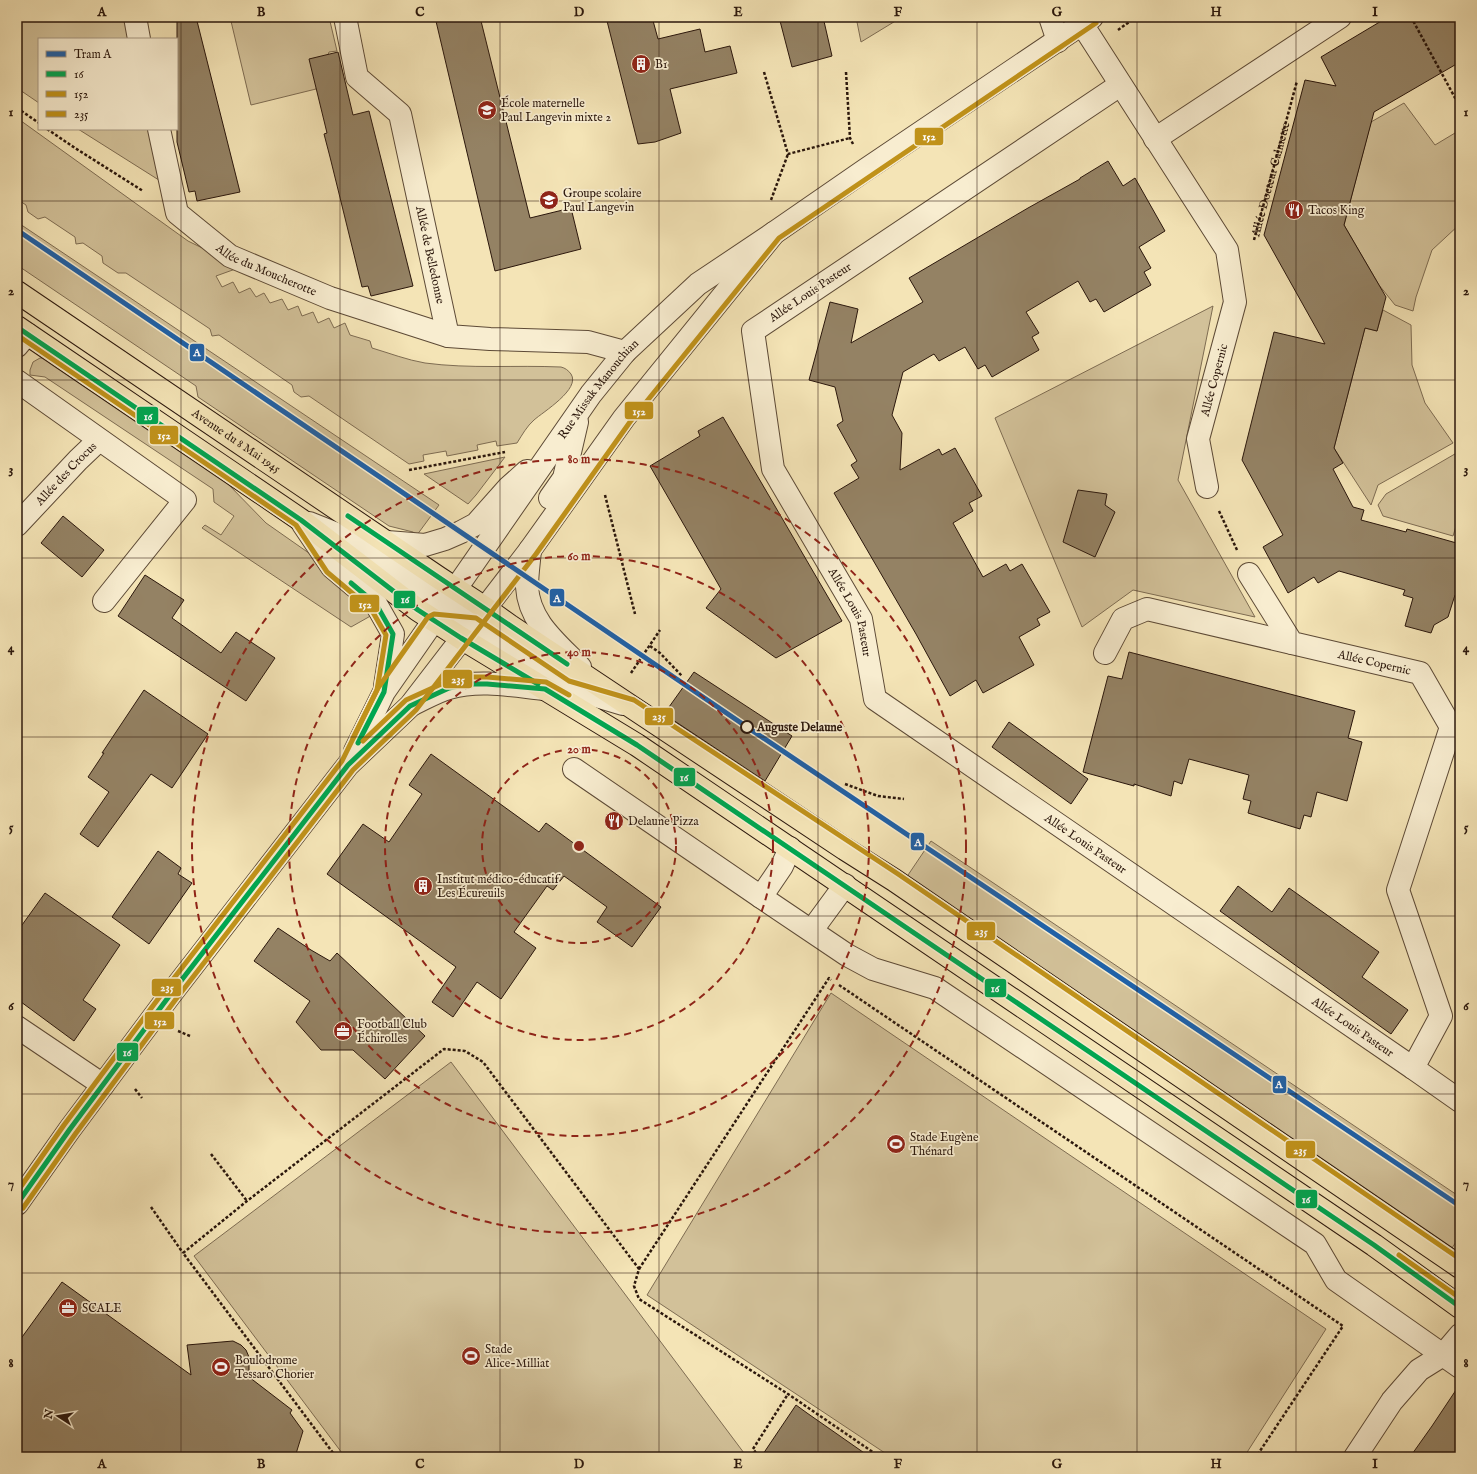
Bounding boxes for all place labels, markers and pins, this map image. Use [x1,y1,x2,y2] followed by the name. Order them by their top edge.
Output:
[630,53,652,75] building icon: B1
[655,57,667,72] place label: B1
[501,95,611,125] place label: École maternelle Paul Langevin mixte 2
[476,99,498,121] school or university icon: École maternelle Paul Langevin mixte 2
[563,186,642,215] place label: Groupe scolaire Paul Langevin
[538,189,560,211] school or university icon: Groupe scolaire Paul Langevin
[1283,199,1305,221] restaurant icon: Tacos King
[1308,203,1365,218] place label: Tacos King
[740,720,754,734] marker: Auguste Delaune
[756,720,843,736] place label: Auguste Delaune
[603,810,625,832] restaurant icon: Delaune Pizza
[628,814,700,829] place label: Delaune Pizza
[572,839,586,853] centre of rings
[437,872,561,901] place label: Institut médico-éducatif Les Écureuils
[412,875,434,897] building icon: Institut médico-éducatif Les Écureuils
[357,1017,427,1046] place label: Football Club Échirolles
[332,1020,354,1042] office icon: Football Club Échirolles
[910,1130,979,1159] place label: Stade Eugène Thénard
[885,1133,907,1155] sports icon: Stade Eugène Thénard
[57,1297,79,1319] office icon: SCALE
[82,1301,122,1316] place label: SCALE
[484,1342,549,1371] place label: Stade Alice-Milliat
[460,1345,482,1367] sports icon: Stade Alice-Milliat
[235,1353,315,1382] place label: Boulodrome Tessaro Chorier
[210,1356,232,1378] sports icon: Boulodrome Tessaro Chorier

